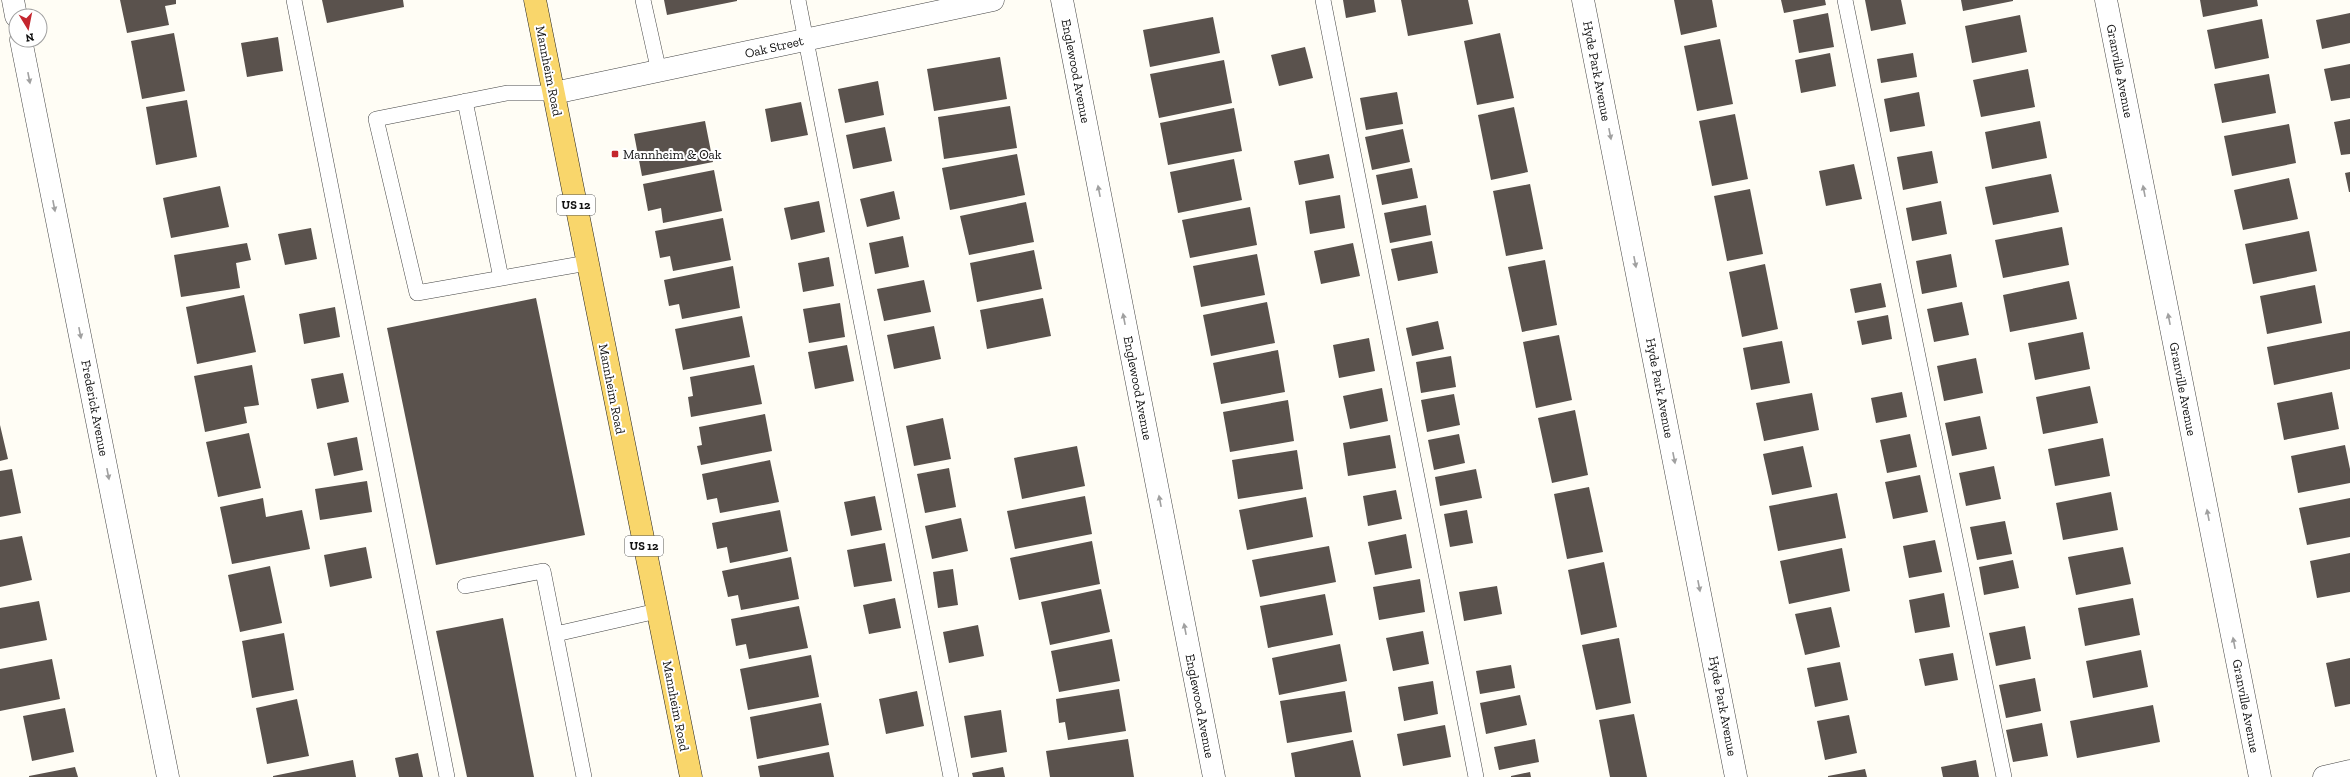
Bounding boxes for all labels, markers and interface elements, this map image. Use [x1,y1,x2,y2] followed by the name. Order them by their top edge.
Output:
[8,8,48,48] north arrow
[1059,18,1093,124] street label: Englewood Avenue
[1580,20,1614,122] street label: Hyde Park Avenue
[2104,23,2136,119] street label: Granville Avenue
[533,25,565,117] street label: Mannheim Road
[24,30,35,45] text: N
[743,33,805,61] street label: Oak Street
[26,72,32,84] one-way arrow
[1607,128,1613,141] one-way arrow
[623,147,722,162] place label: Mannheim & Oak
[610,149,620,159] marker: Mannheim & Oak
[1096,185,1102,197] one-way arrow
[2141,185,2147,198] one-way arrow
[557,195,595,215] road number: US 12
[52,200,58,212] one-way arrow
[1632,256,1638,268] one-way arrow
[1121,313,1127,325] one-way arrow
[2166,313,2172,325] one-way arrow
[77,327,83,339] one-way arrow
[1121,335,1155,441] street label: Englewood Avenue
[1643,337,1677,439] street label: Hyde Park Avenue
[2167,341,2199,437] street label: Granville Avenue
[596,343,628,435] street label: Mannheim Road
[78,359,112,457] street label: Frederick Avenue
[1671,452,1677,464] one-way arrow
[105,468,111,481] one-way arrow
[1157,495,1163,507] one-way arrow
[2205,509,2211,521] one-way arrow
[625,536,663,556] road number: US 12
[1696,580,1702,592] one-way arrow
[1182,623,1188,635] one-way arrow
[2230,637,2236,649] one-way arrow
[1183,653,1217,759] street label: Englewood Avenue
[1706,655,1740,757] street label: Hyde Park Avenue
[2230,658,2262,754] street label: Granville Avenue
[660,660,692,752] street label: Mannheim Road

